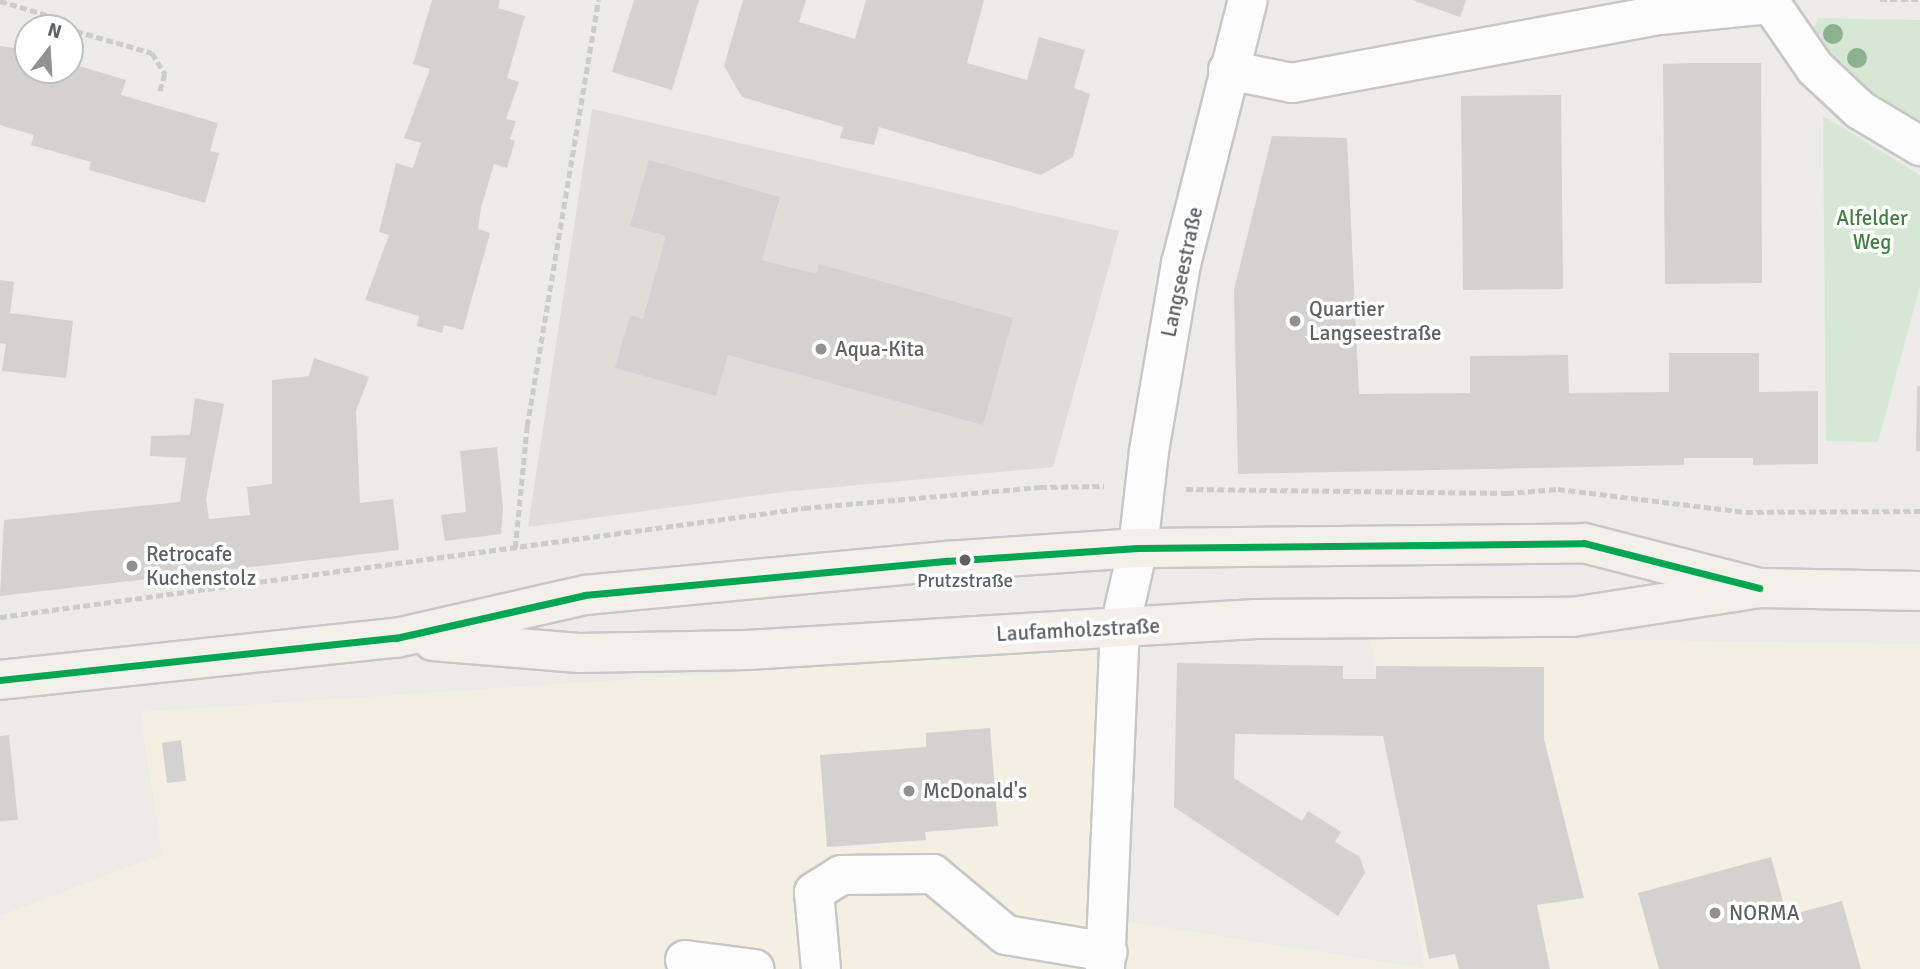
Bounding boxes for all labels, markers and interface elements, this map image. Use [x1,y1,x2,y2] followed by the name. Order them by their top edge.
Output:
[14,14,84,84] north arrow
[45,17,64,44] text: N
[1156,205,1208,339] street label: Langseestraße
[1836,205,1908,255] park label: Alfelder Weg
[1309,296,1442,346] place label: Quartier Langseestraße
[1287,313,1303,329] marker: Quartier Langseestraße
[835,336,924,362] place label: Aqua-Kita
[813,341,829,357] marker: Aqua-Kita
[146,541,256,591] place label: Retrocafe Kuchenstolz
[958,553,972,567] marker: Prutzstraße
[124,558,140,574] marker: Retrocafe Kuchenstolz
[917,571,1013,593] place label: Prutzstraße
[995,613,1161,647] street label: Laufamholzstraße
[923,778,1027,804] place label: McDonald's
[901,783,917,799] marker: McDonald's
[1729,900,1799,926] place label: NORMA
[1707,905,1723,921] marker: NORMA

